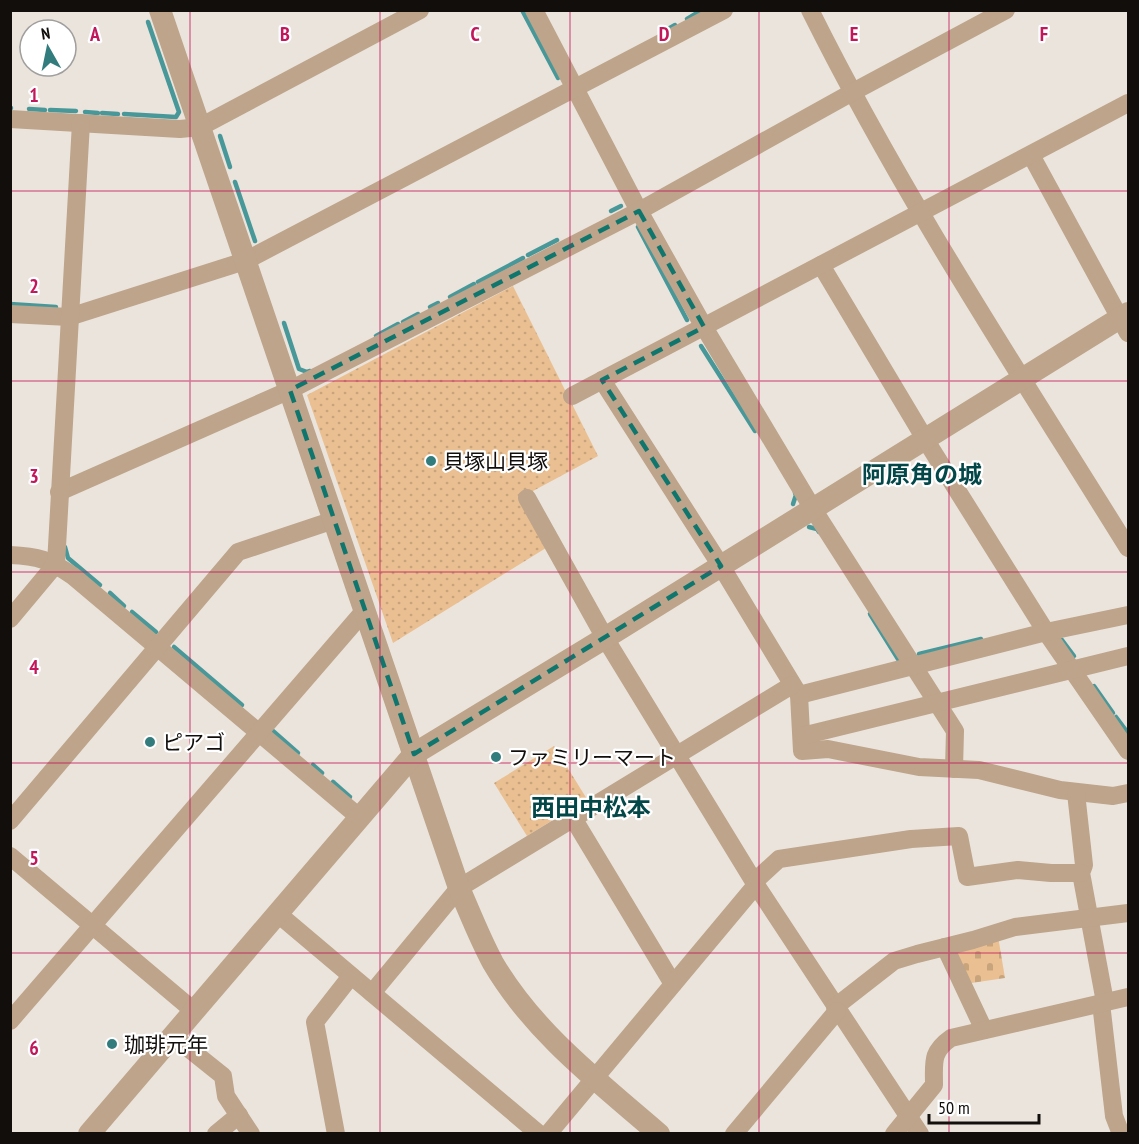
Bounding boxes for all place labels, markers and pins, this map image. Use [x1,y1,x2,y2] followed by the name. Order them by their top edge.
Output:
[443,448,548,475] place label: 貝塚山貝塚
[424,454,438,468] marker: 貝塚山貝塚
[162,729,225,756] place label: ピアゴ
[143,735,157,749] marker: ピアゴ
[508,744,676,771] place label: ファミリーマート
[489,750,503,764] marker: ファミリーマート
[124,1031,208,1058] place label: 珈琲元年
[105,1037,119,1051] marker: 珈琲元年

